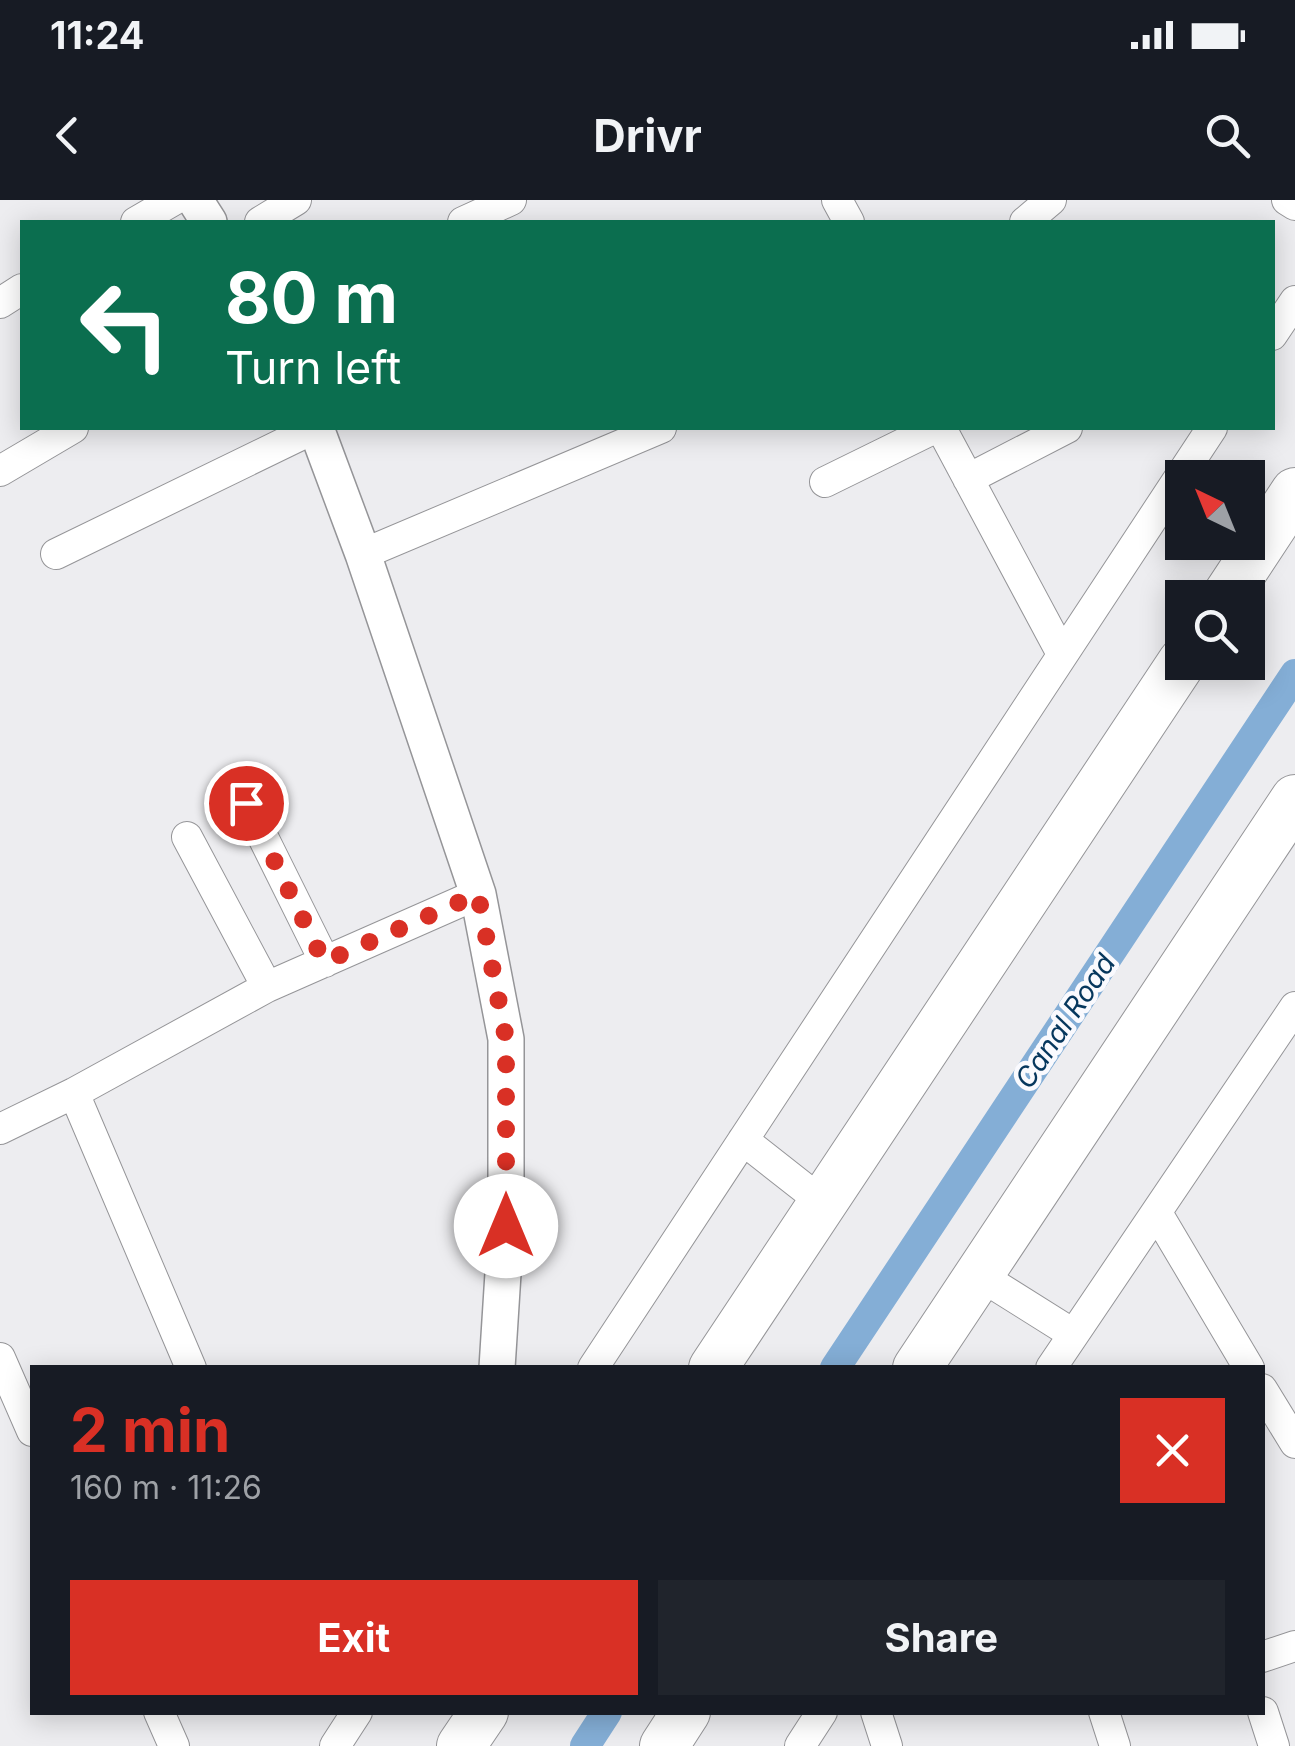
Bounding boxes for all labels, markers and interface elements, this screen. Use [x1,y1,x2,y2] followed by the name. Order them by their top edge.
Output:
[50,12,145,58] text: 11:24
[40,108,95,163] icon: back
[593,108,702,163] text: Drivr
[1200,108,1255,163] icon: search
[225,255,398,340] text: 80 m
[60,260,190,390] icon: left
[225,340,401,395] text: Turn left
[1165,460,1265,560] north arrow
[1165,460,1265,680] map controls
[1165,580,1265,680] button: search
[204,761,289,846] pin
[219,776,274,831] icon: arrive
[1008,947,1123,1095] water label: Canal Road
[454,1174,558,1278] position arrow
[70,1394,230,1466] text: 2 min
[1120,1398,1225,1503] button: close
[70,1468,262,1507] text: 160 m · 11:26
[70,1580,638,1695] button: Exit
[658,1580,1225,1695] button: Share

